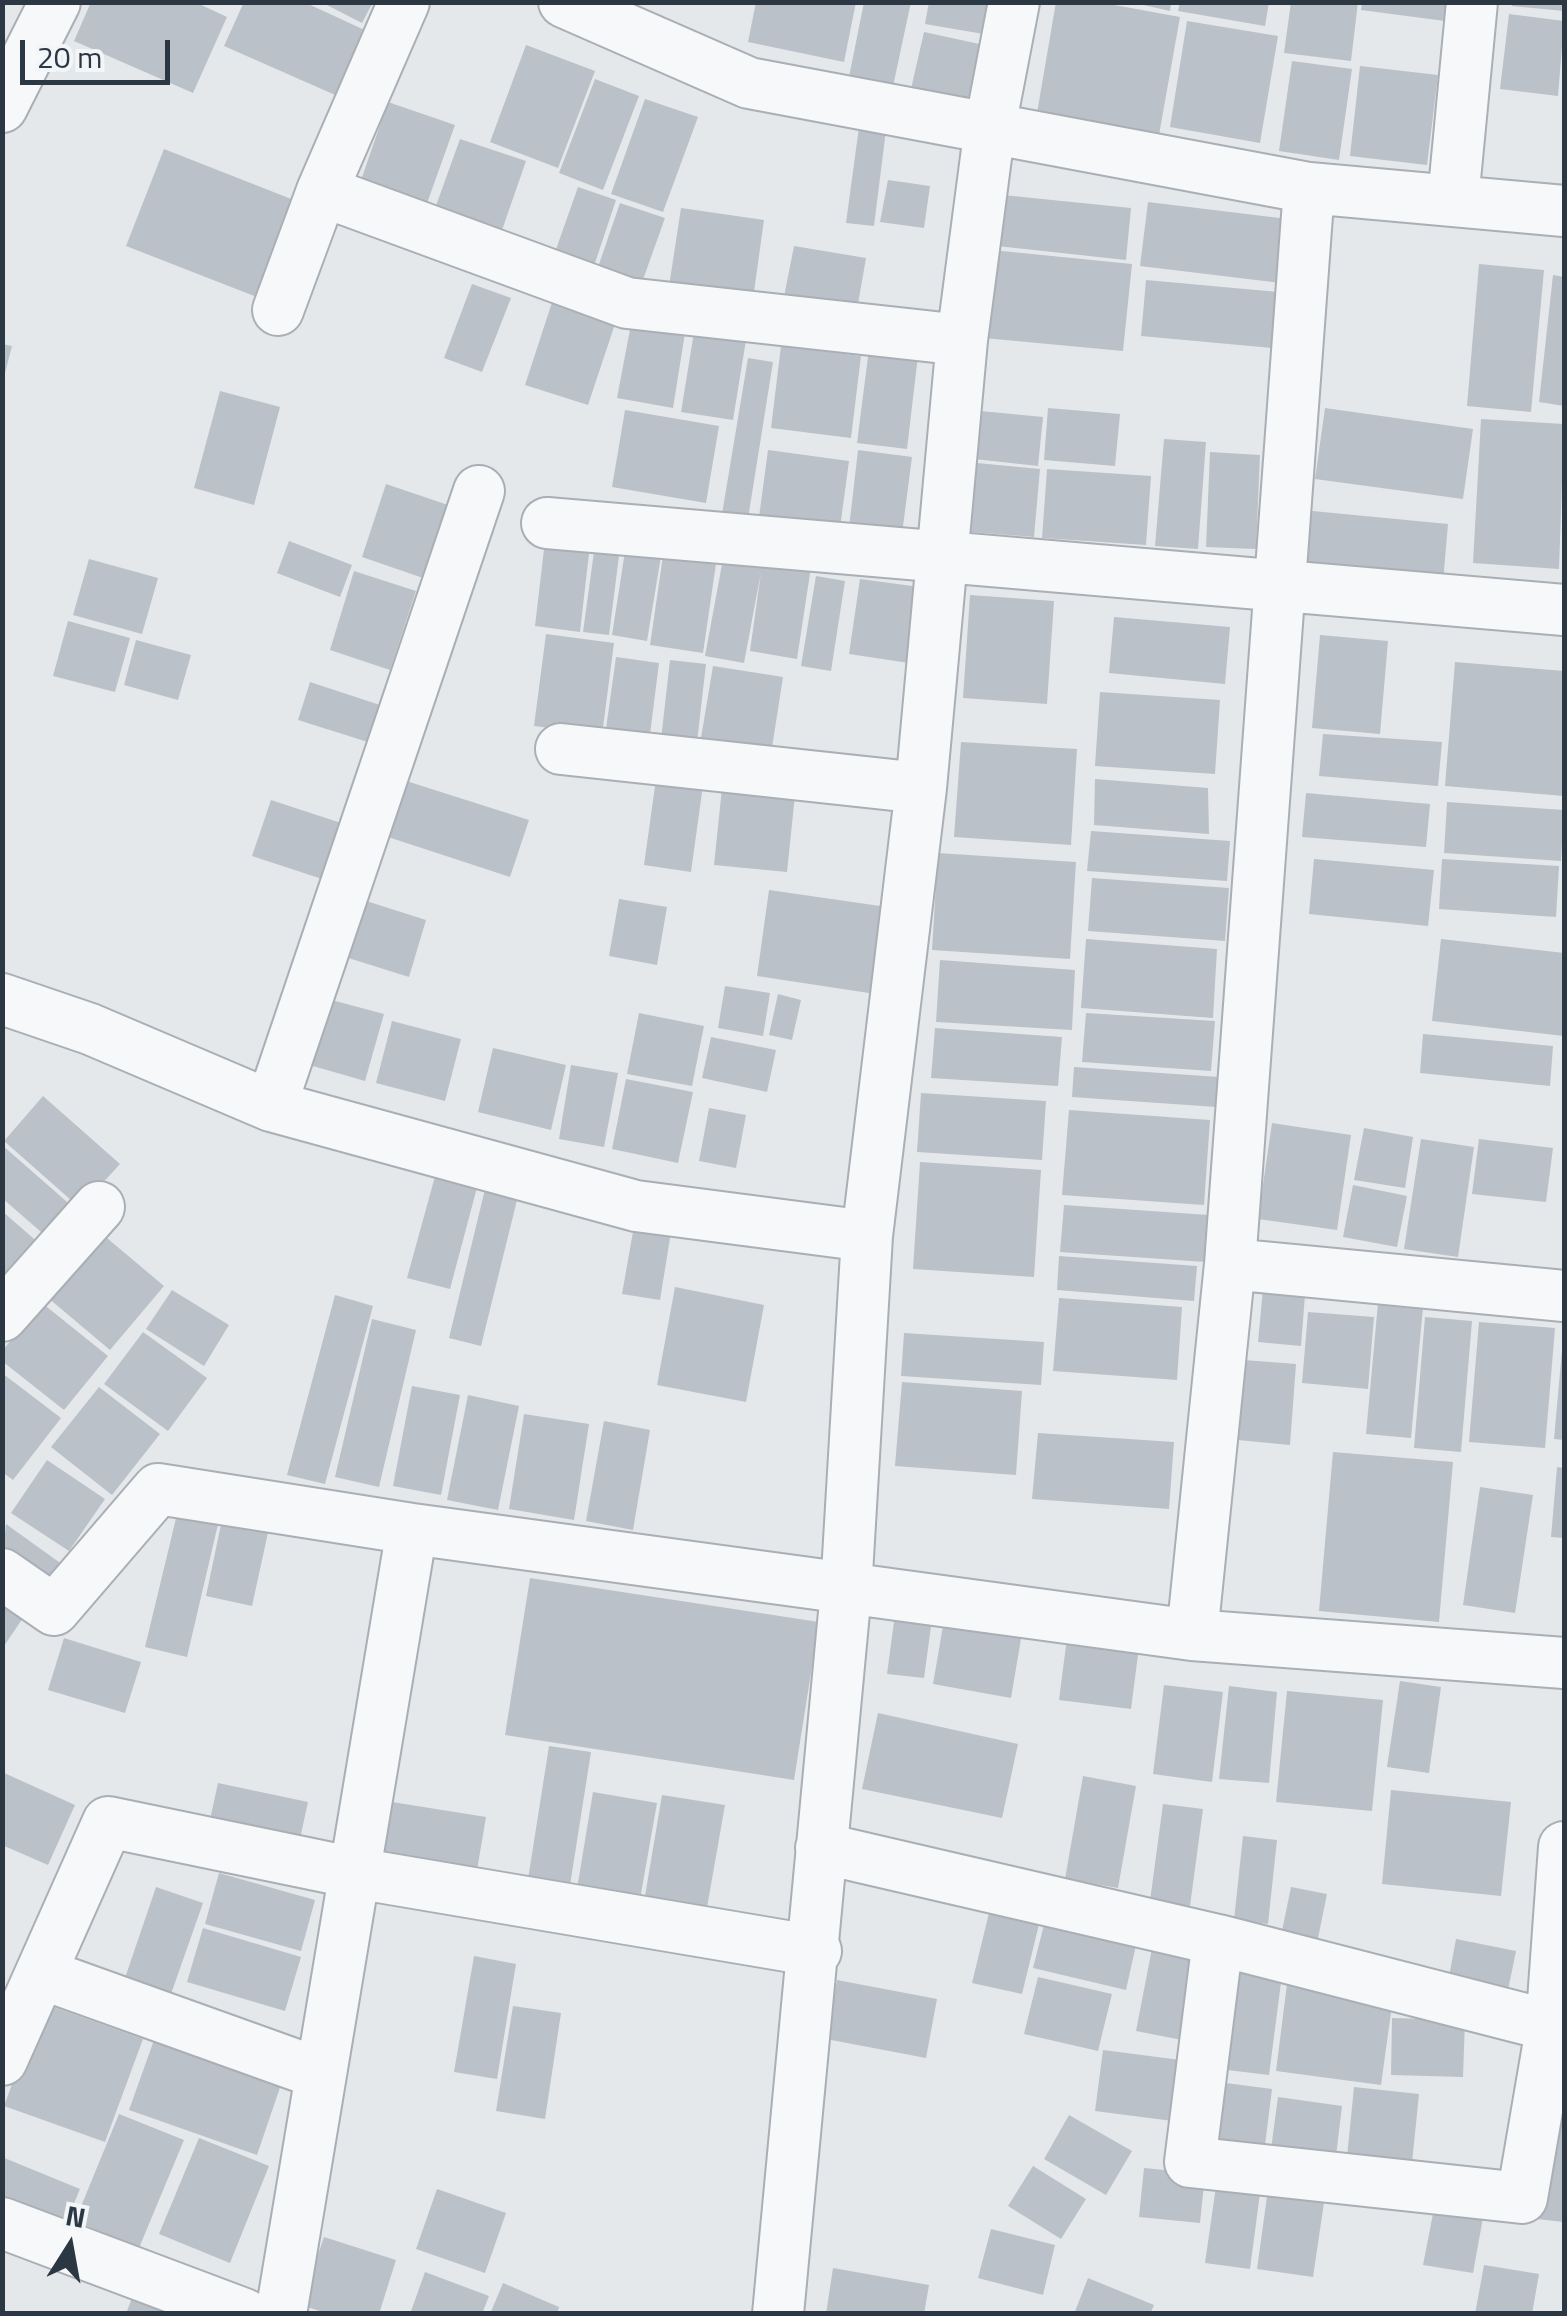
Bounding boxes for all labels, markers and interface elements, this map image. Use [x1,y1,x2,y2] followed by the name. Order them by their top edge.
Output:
[25,20,175,82] scale bar
[37,34,102,80] text: 20 m
[62,2193,89,2239] text: N
[20,2196,120,2296] north arrow

